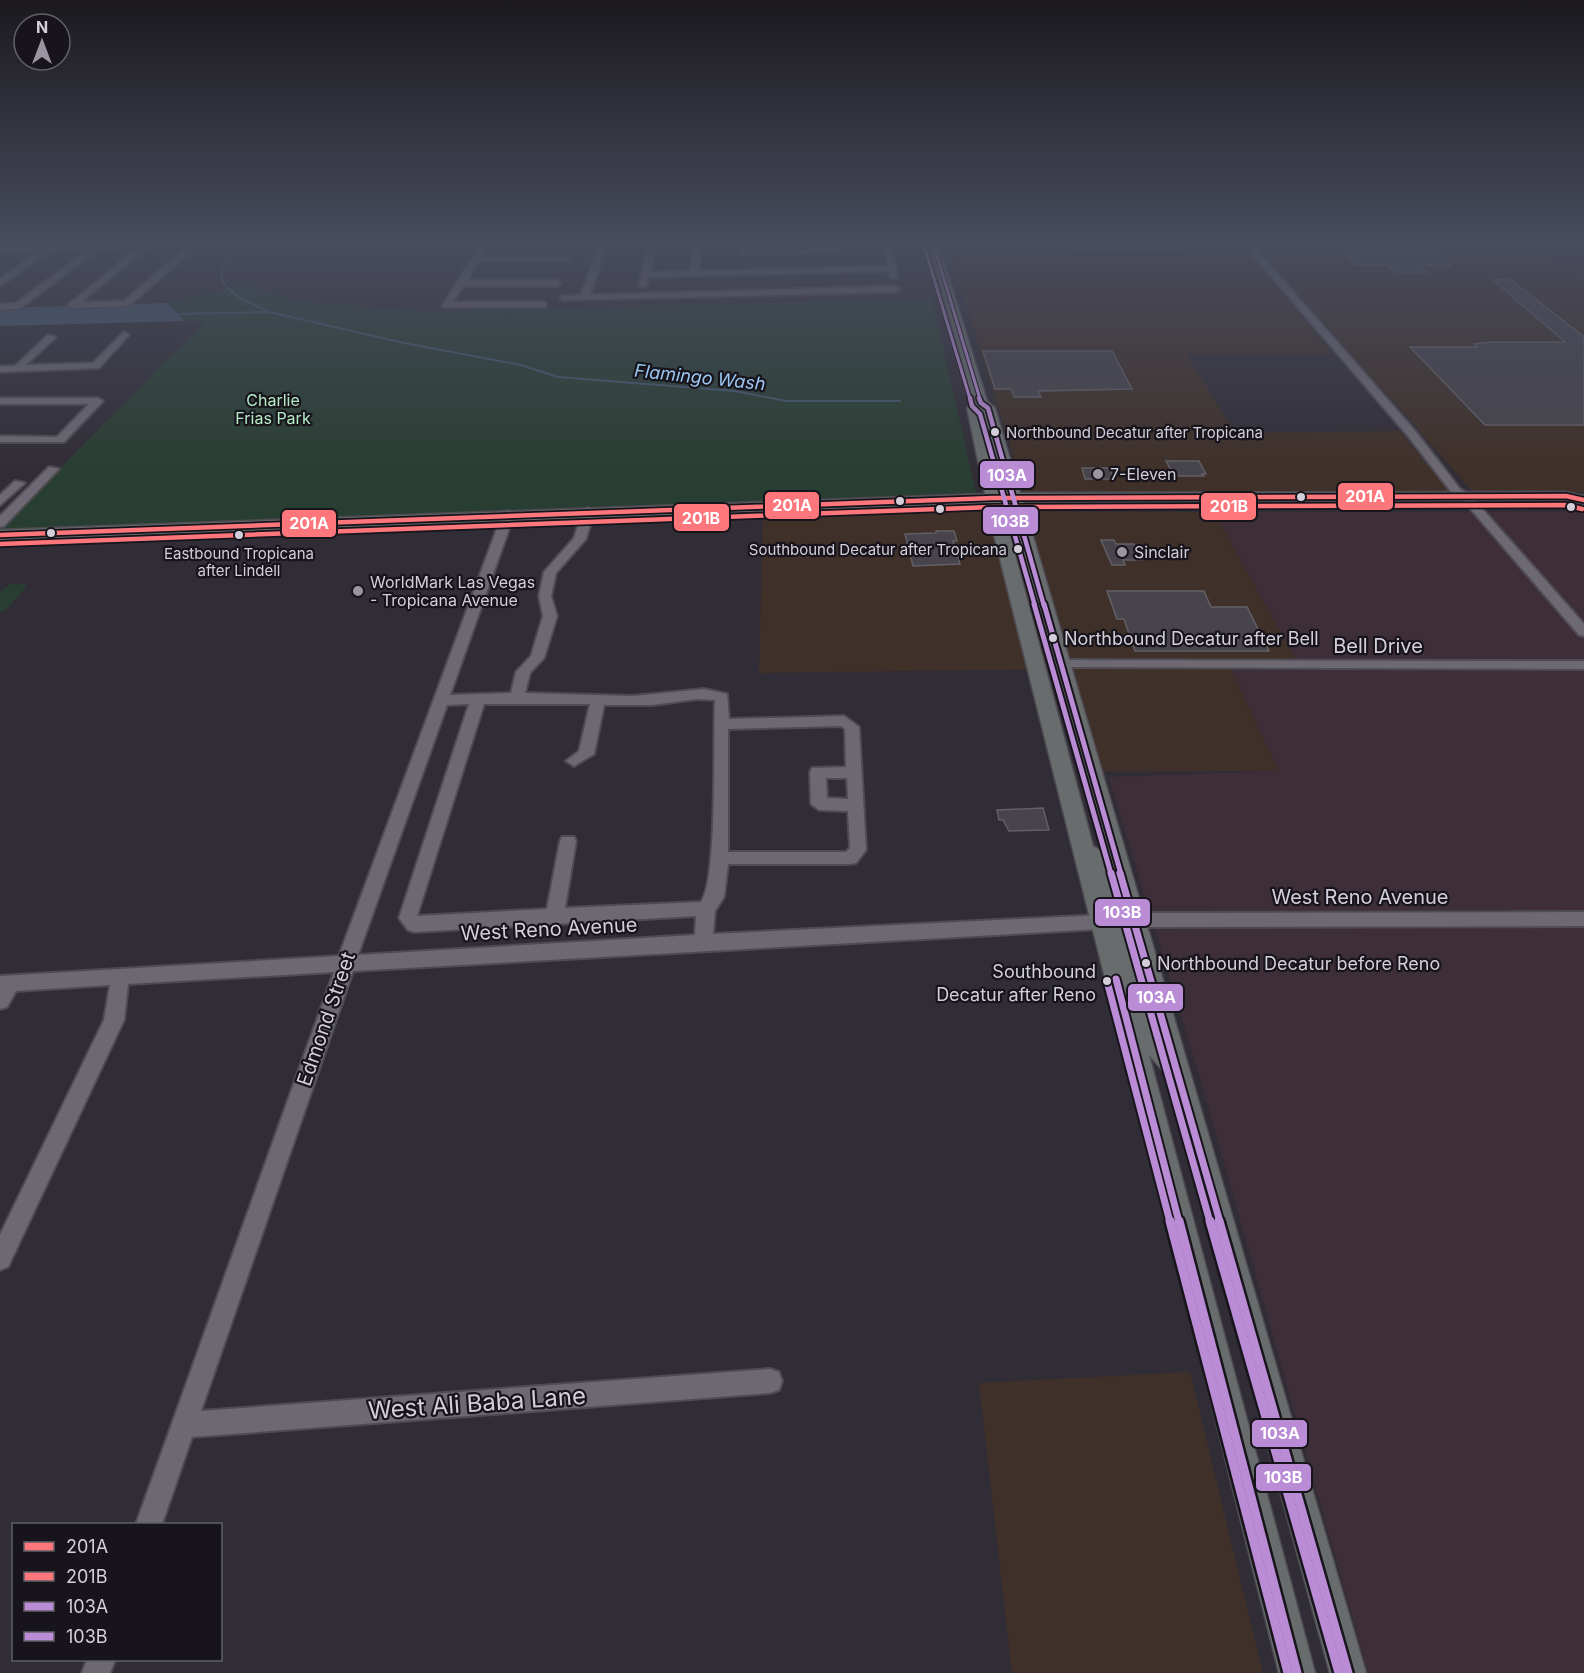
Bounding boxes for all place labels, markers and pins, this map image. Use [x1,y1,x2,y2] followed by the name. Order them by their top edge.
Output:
[1006,423,1263,442] place label: Northbound Decatur after Tropicana
[989,426,1001,438] marker: Northbound Decatur after Tropicana
[1110,464,1176,484] place label: 7-Eleven
[1091,467,1105,481] marker: 7-Eleven
[1295,491,1307,503] unlabelled marker
[894,495,906,507] unlabelled marker
[1565,501,1577,513] unlabelled marker
[934,503,946,515] unlabelled marker
[45,527,57,539] unlabelled marker
[233,529,245,541] marker: Eastbound Tropicana after Lindell
[749,540,1007,559] place label: Southbound Decatur after Tropicana
[1134,542,1190,562] place label: Sinclair
[1012,543,1024,555] marker: Southbound Decatur after Tropicana
[164,544,314,580] place label: Eastbound Tropicana after Lindell
[1115,545,1129,559] marker: Sinclair
[370,572,535,610] place label: WorldMark Las Vegas - Tropicana Avenue
[351,584,365,598] marker: WorldMark Las Vegas - Tropicana Avenue
[1064,628,1319,649] place label: Northbound Decatur after Bell
[1047,632,1059,644] marker: Northbound Decatur after Bell
[1157,953,1440,974] place label: Northbound Decatur before Reno
[1140,957,1152,969] marker: Northbound Decatur before Reno
[936,961,1096,1005] place label: Southbound Decatur after Reno
[1101,975,1113,987] marker: Southbound Decatur after Reno

